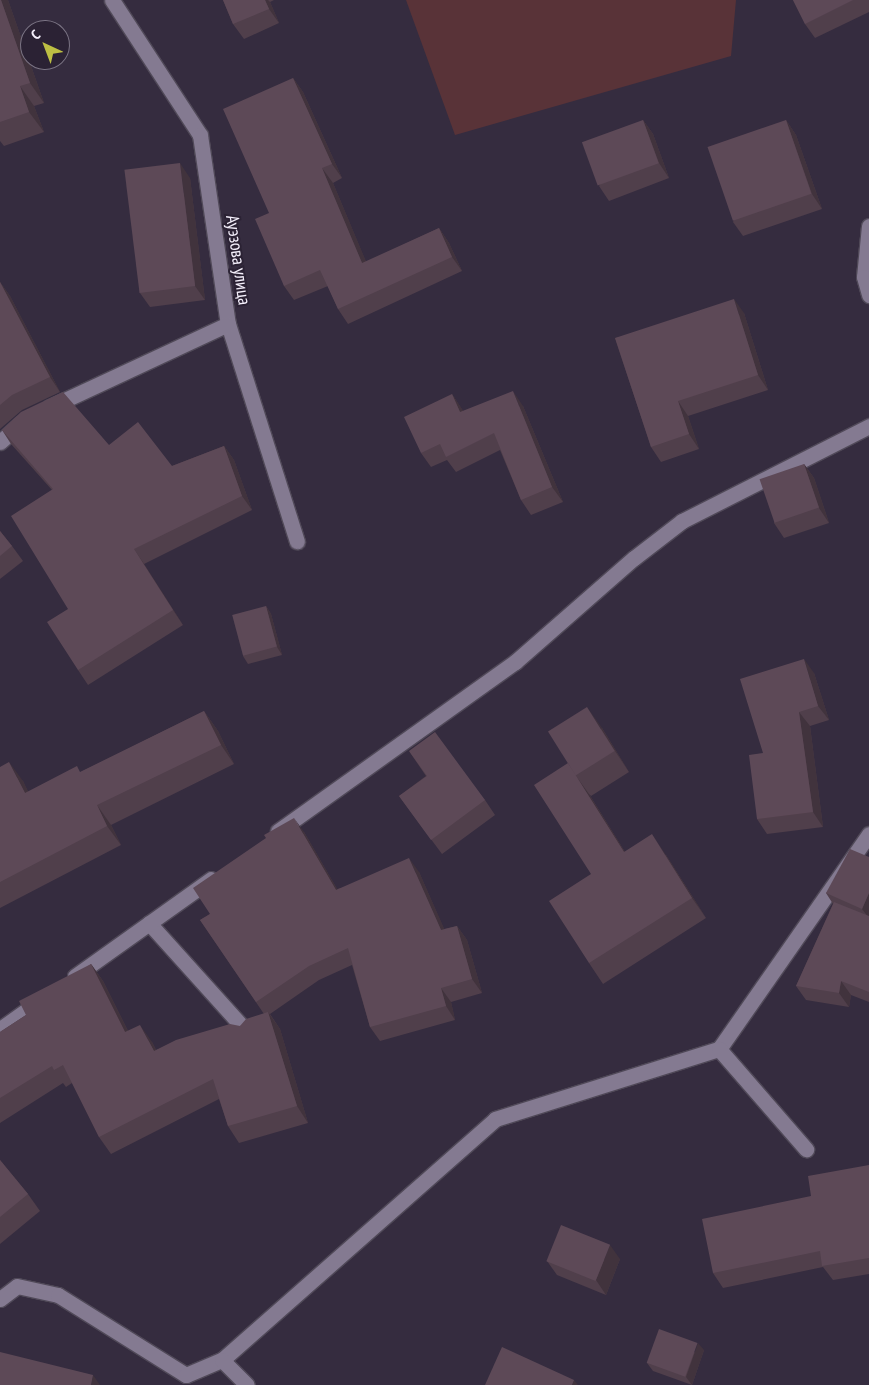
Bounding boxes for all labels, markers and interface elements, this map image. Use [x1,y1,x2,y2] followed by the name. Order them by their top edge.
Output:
[20,20,70,70] north arrow
[27,26,44,44] text: С
[221,214,255,306] street label: Ауэзова улица

